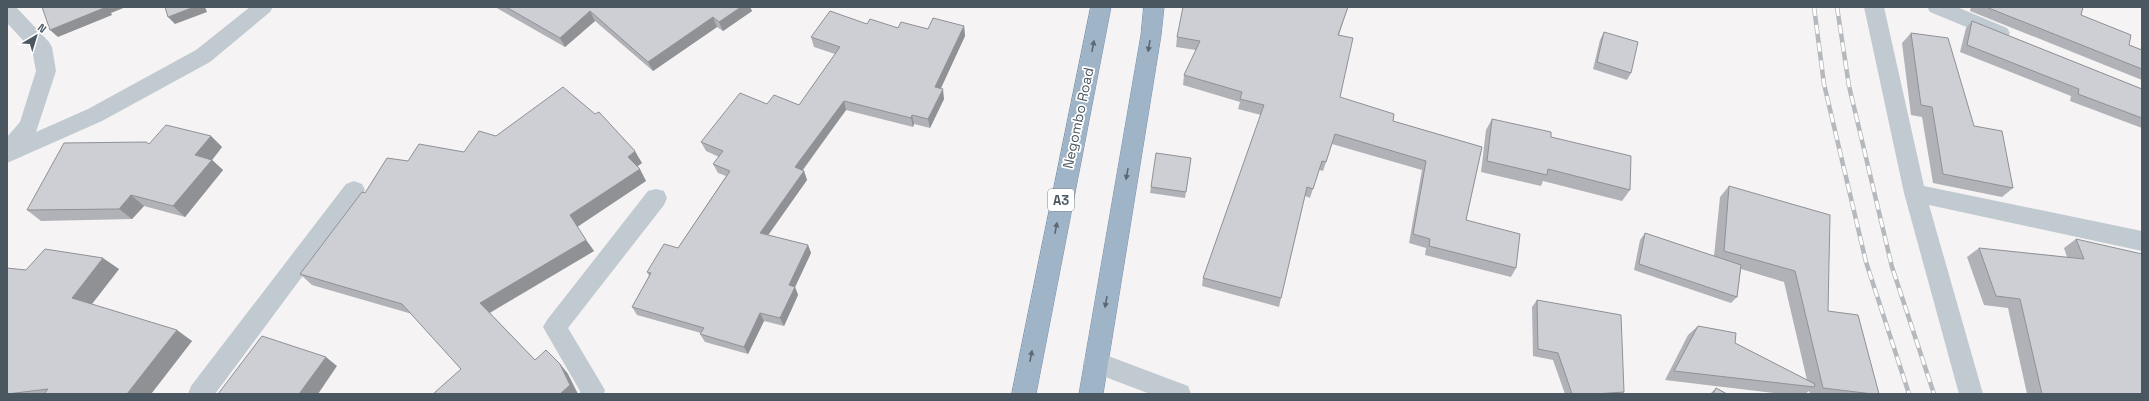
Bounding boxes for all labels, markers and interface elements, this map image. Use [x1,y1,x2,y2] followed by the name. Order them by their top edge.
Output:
[16,16,56,56] north arrow
[35,20,49,36] text: N
[1091,40,1097,52] one-way arrow
[1146,40,1152,52] one-way arrow
[1058,66,1098,170] street label: Negombo Road
[1124,168,1130,180] one-way arrow
[1048,189,1074,211] road number: A3
[1053,222,1059,234] one-way arrow
[1102,296,1108,308] one-way arrow
[1029,350,1035,362] one-way arrow

